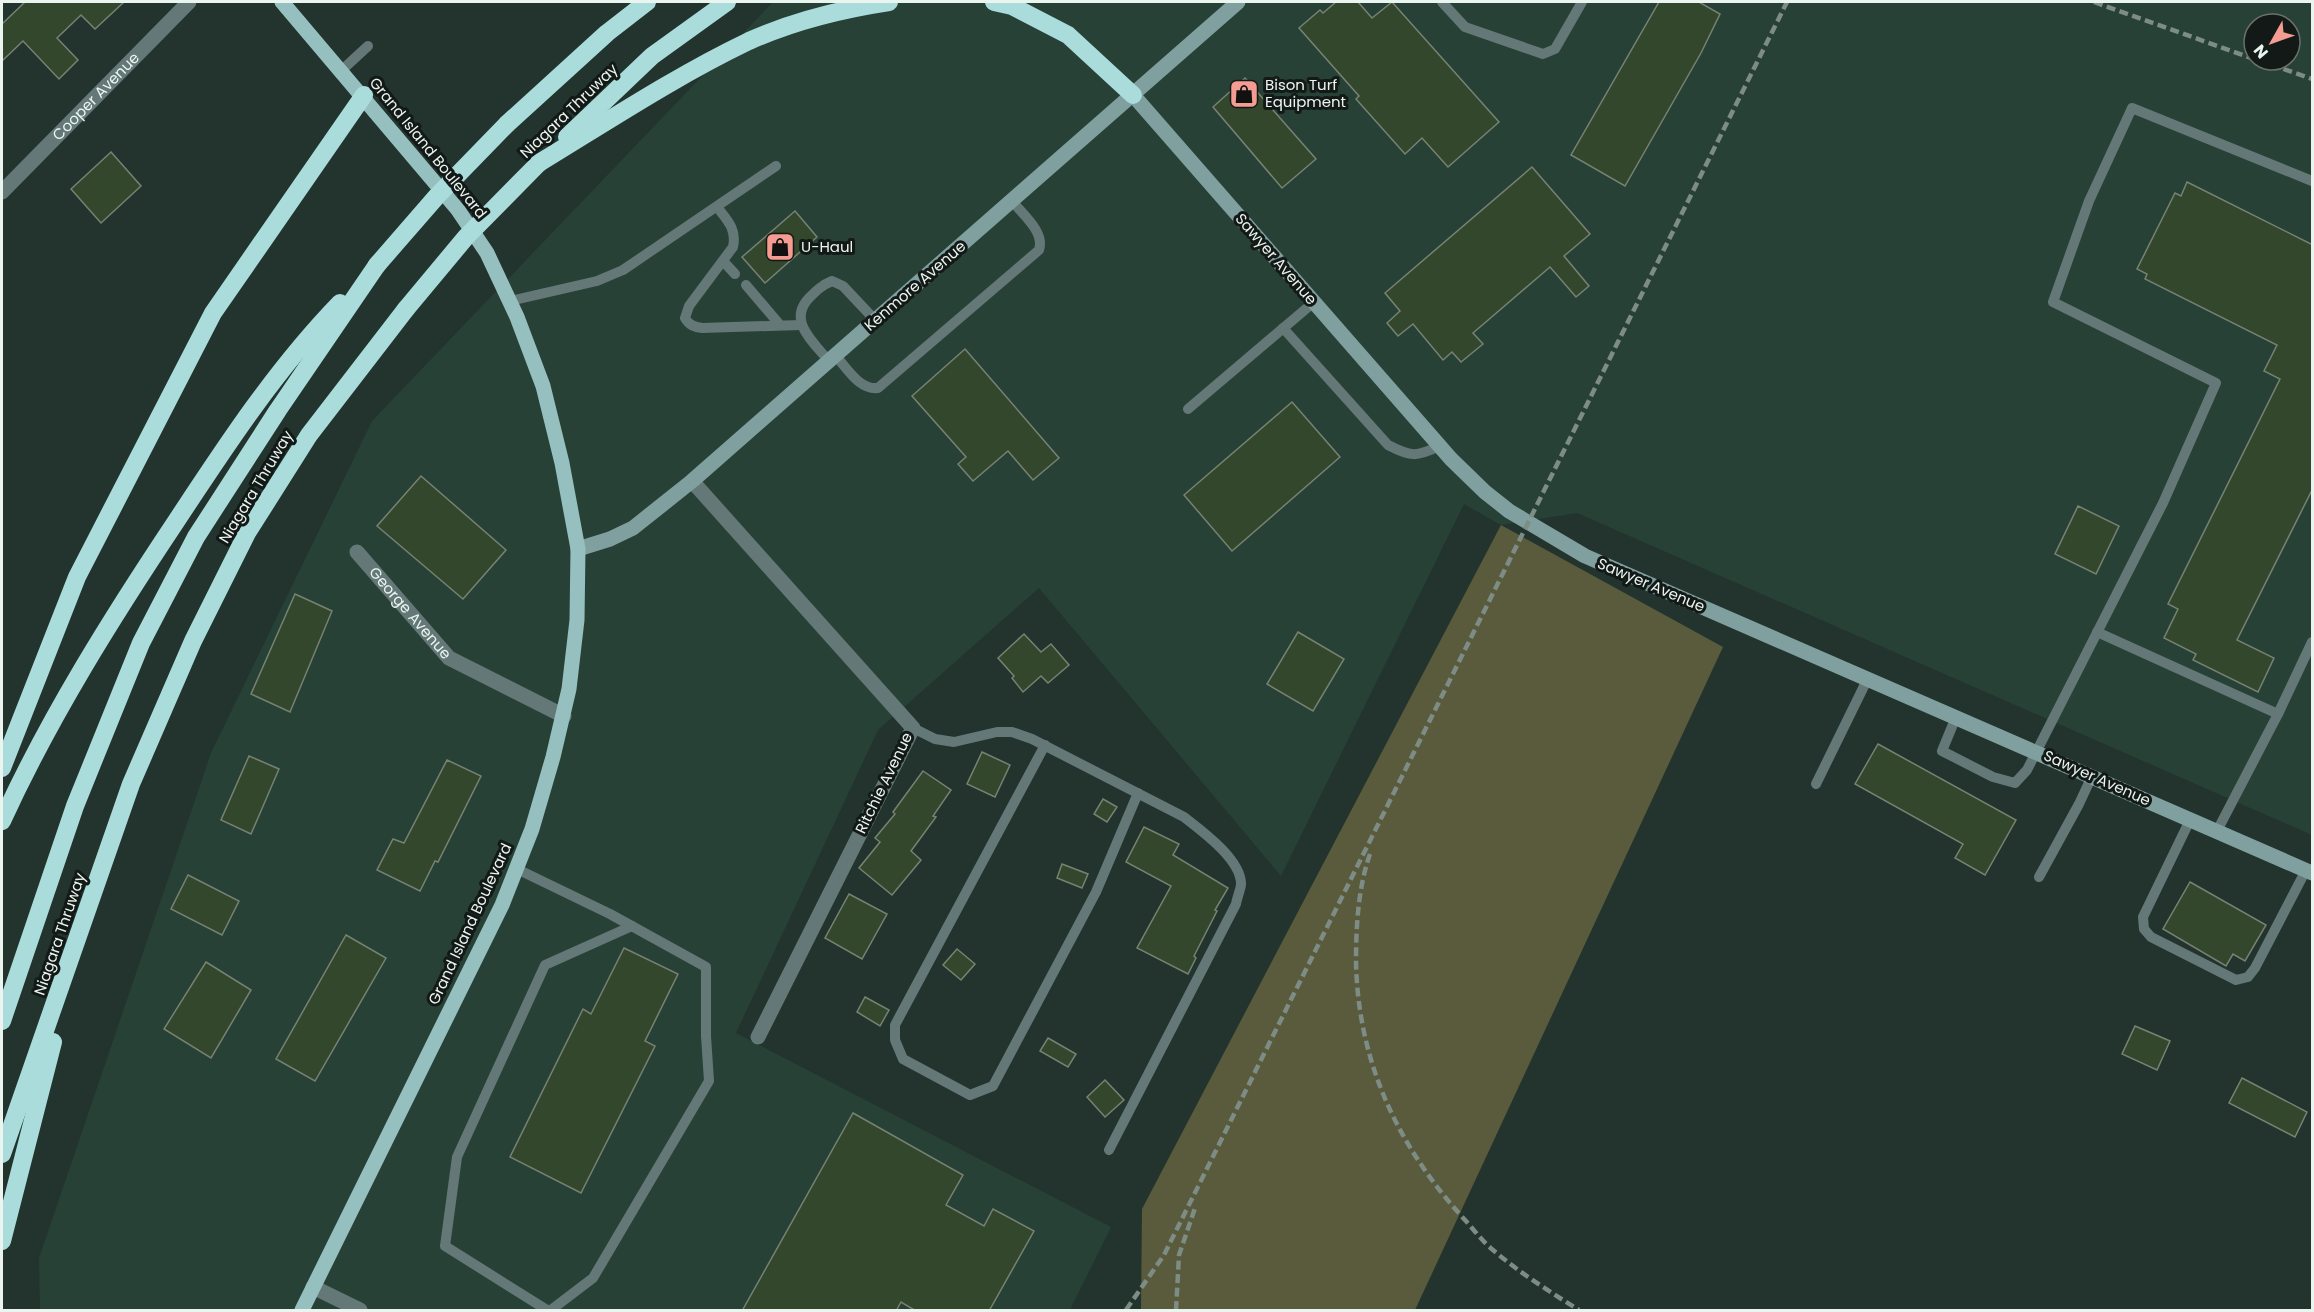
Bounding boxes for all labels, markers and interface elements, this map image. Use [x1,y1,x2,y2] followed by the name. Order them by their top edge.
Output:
[2242,12,2302,72] north arrow
[2248,39,2274,63] text: N
[47,47,144,145] street label: Cooper Avenue
[515,58,622,163] street label: Niagara Thruway
[365,73,492,223] street label: Grand Island Boulevard
[1265,74,1346,112] place label: Bison Turf Equipment
[1228,78,1260,110] shop icon: Bison Turf Equipment
[1231,208,1322,309] street label: Sawyer Avenue
[764,231,796,263] shop icon: U-Haul
[801,236,853,257] place label: U-Haul
[859,236,970,336] street label: Kenmore Avenue
[214,426,298,547] street label: Niagara Thruway
[1594,552,1708,617] street label: Sawyer Avenue
[365,562,456,664] street label: George Avenue
[850,729,917,837] street label: Ritchie Avenue
[2040,745,2154,811] street label: Sawyer Avenue
[423,840,516,1008] street label: Grand Island Boulevard
[29,869,91,998] street label: Niagara Thruway

